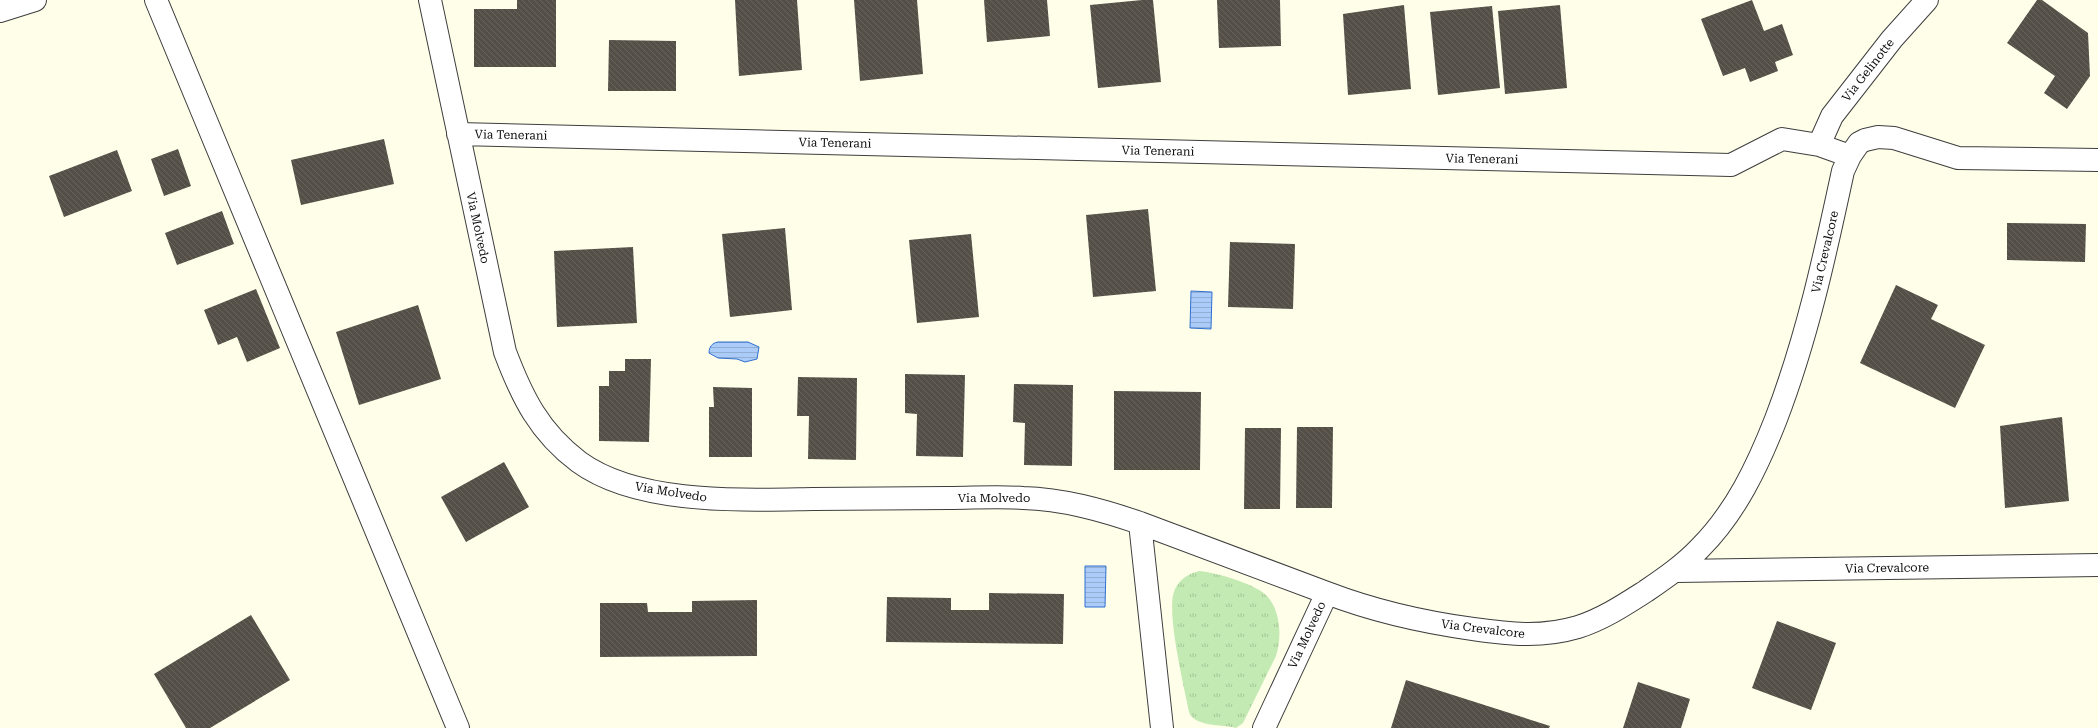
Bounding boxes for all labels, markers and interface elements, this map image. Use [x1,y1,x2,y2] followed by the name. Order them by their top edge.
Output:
[1839,35,1897,104] street label: Via Gelinotte
[474,127,548,143] street label: Via Tenerani
[798,135,872,151] street label: Via Tenerani
[1121,143,1195,159] street label: Via Tenerani
[1445,151,1519,167] street label: Via Tenerani
[464,191,492,265] street label: Via Molvedo
[1809,209,1841,295] street label: Via Crevalcore
[634,479,708,505] street label: Via Molvedo
[958,491,1030,505] street label: Via Molvedo
[1845,560,1930,576] street label: Via Crevalcore
[1285,599,1329,671] street label: Via Molvedo
[1440,617,1526,641] street label: Via Crevalcore

